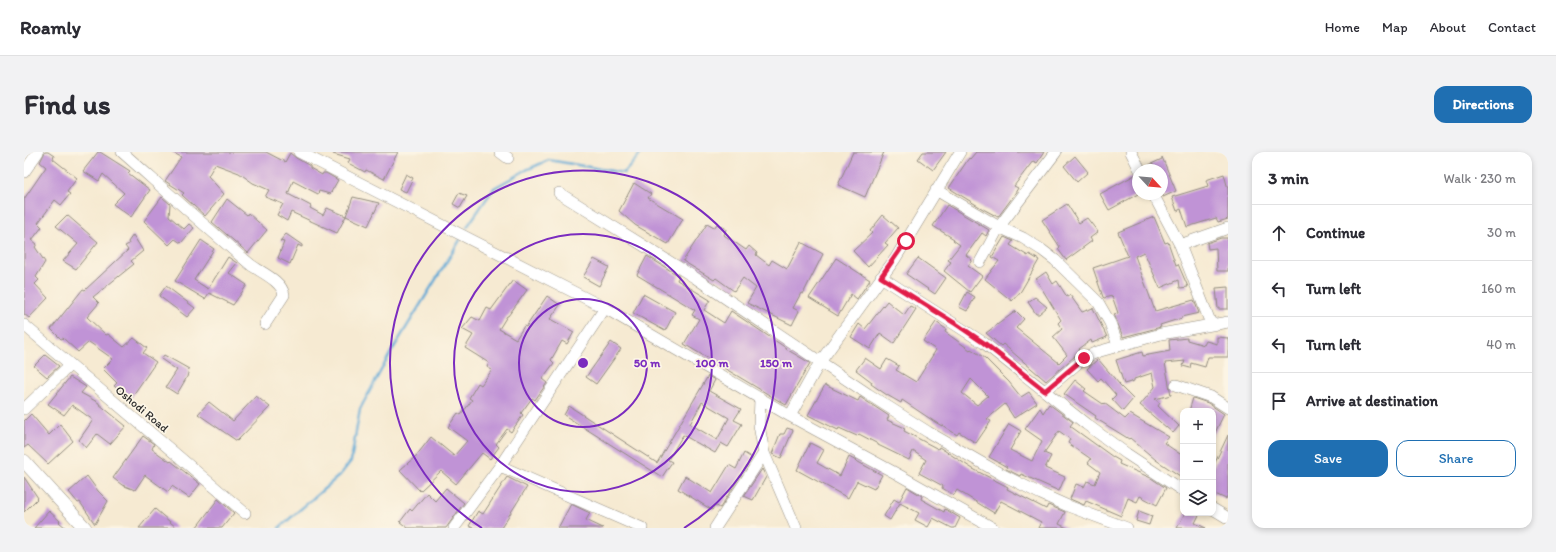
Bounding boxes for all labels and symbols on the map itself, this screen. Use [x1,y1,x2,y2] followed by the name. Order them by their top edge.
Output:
[1132,164,1168,200] north arrow
[897,232,915,250] route start
[1075,349,1093,367] route end
[576,356,590,370] centre of rings
[634,356,661,370] text: 50 m
[695,356,729,370] text: 100 m
[760,356,793,370] text: 150 m
[113,383,172,435] street label: Oshodi Road

